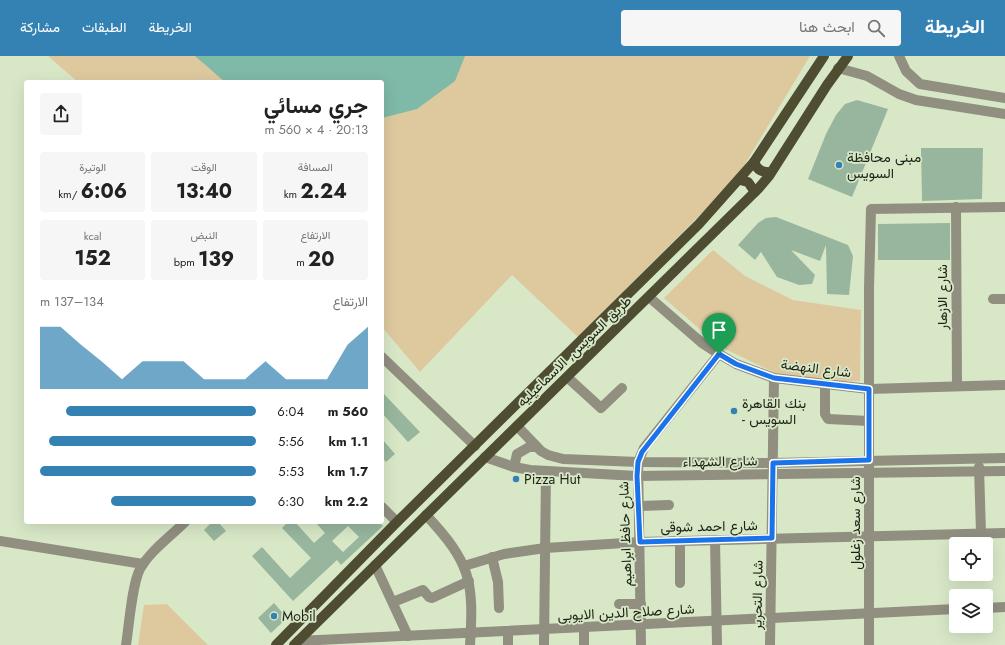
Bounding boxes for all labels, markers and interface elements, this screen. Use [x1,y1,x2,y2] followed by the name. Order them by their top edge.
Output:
[621,10,901,46] search box
[925,13,985,40] text: الخريطة
[799,16,855,38] text: ابحث هنا
[20,17,60,37] text: مشاركة
[82,17,126,37] text: الطبقات
[148,17,192,37] text: الخريطة
[865,17,887,39] icon: search
[264,89,368,121] text: جري مسائي
[40,93,82,135] button: share
[264,120,368,139] text: 20:13 · 4 × 560 m
[847,147,921,183] place label: مبنى محافظة السويس
[79,159,106,175] text: الوتيرة
[191,159,217,175] text: الوقت
[298,159,333,175] text: المسافة
[834,160,844,170] marker: مبنى محافظة السويس
[81,177,127,206] text: 6:06
[176,177,232,206] text: 13:40
[300,177,347,206] text: 2.24
[58,186,81,202] text: /km
[284,186,300,202] text: km
[190,227,218,243] text: النبض
[300,227,330,243] text: الارتفاع
[84,228,102,244] text: kcal
[75,244,111,273] text: 152
[198,245,234,274] text: 139
[308,245,334,274] text: 20
[174,254,198,270] text: bpm
[296,254,308,270] text: m
[932,264,953,331] street label: شارع الازهار
[512,291,636,411] street label: طريق السويس, الاسماعيليه
[40,292,104,311] text: 134–137 m
[333,292,368,311] text: الارتفاع
[702,313,736,354] pin
[708,319,730,341] icon: arrive
[780,354,852,383] street label: شارع النهضة
[742,393,806,429] place label: بنك القاهرة - السويس
[277,402,304,421] text: 6:04
[328,402,368,421] text: 560 m
[729,406,739,416] marker: بنك القاهرة - السويس
[278,432,304,451] text: 5:56
[329,432,368,451] text: 1.1 km
[682,450,758,473] street label: شارع الشهداء
[278,462,304,481] text: 5:53
[327,462,368,481] text: 1.7 km
[524,469,581,489] place label: Pizza Hut
[511,474,521,484] marker: Pizza Hut
[845,476,866,570] street label: شارع سعد زغلول
[613,481,638,587] street label: شارع حافظ ابراهيم
[278,492,304,511] text: 6:30
[325,492,368,511] text: 2.2 km
[660,515,758,538] street label: شارع احمد شوقى
[949,537,993,633] map controls
[949,537,993,581] button: locate
[746,560,769,631] street label: شارع التحرير
[949,589,993,633] button: layers
[557,598,695,627] street label: شارع صلاح الدين الايوبى
[282,606,316,626] place label: Mobil
[269,611,279,621] marker: Mobil

